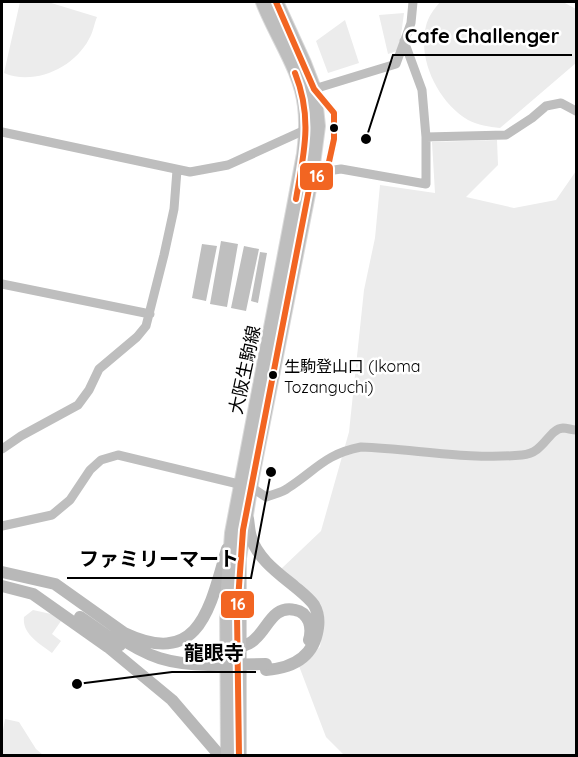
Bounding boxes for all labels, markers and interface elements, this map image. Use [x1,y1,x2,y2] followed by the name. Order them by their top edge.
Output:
[393,17,572,55] callout: Cafe Challenger
[405,23,560,48] text: Cafe Challenger
[328,122,340,134] unlabelled marker
[299,162,334,191] line badge: 16
[309,166,325,186] text: 16
[224,323,265,416] street label: 大阪生駒線
[284,356,421,397] place label: 生駒登山口 (Ikoma Tozanguchi)
[267,369,279,381] marker: 生駒登山口 (Ikoma Tozanguchi)
[67,540,251,578] callout: ファミリーマート
[79,546,239,571] text: ファミリーマート
[220,590,255,619] line badge: 16
[230,594,246,614] text: 16
[172,634,256,672] callout: 龍眼寺
[184,640,244,665] text: 龍眼寺

